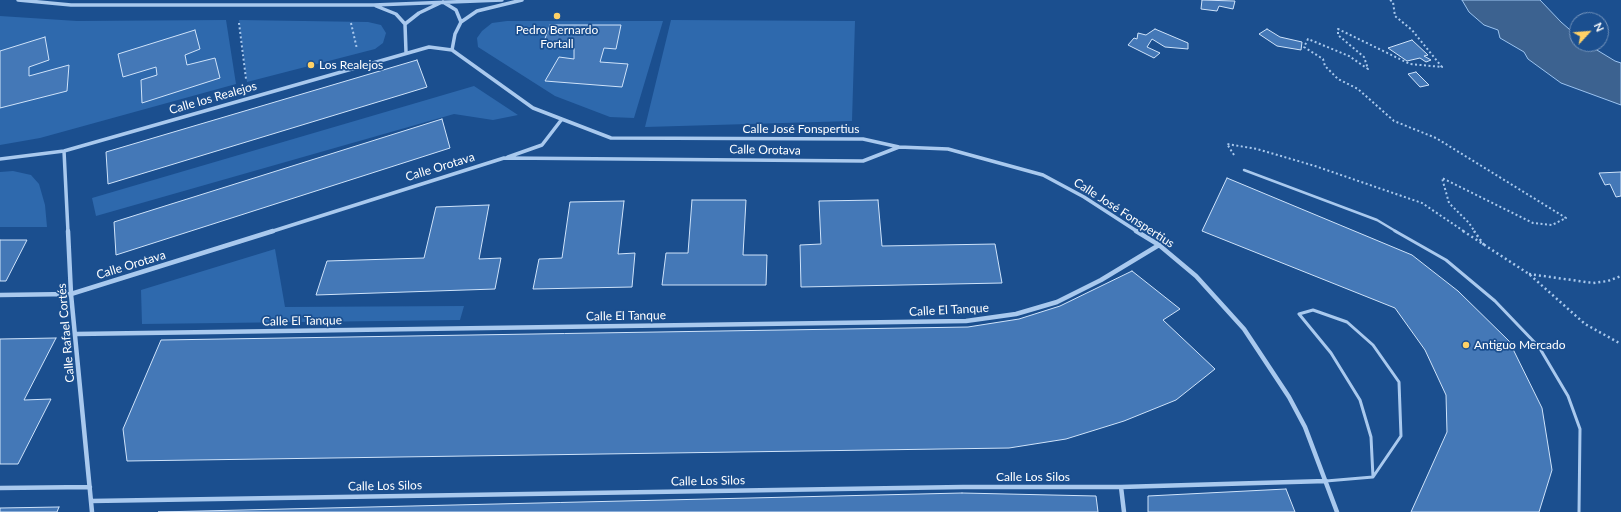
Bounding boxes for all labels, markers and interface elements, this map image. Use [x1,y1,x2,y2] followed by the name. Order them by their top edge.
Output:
[552,11,562,21] marker: Pedro Bernardo Fortall
[1569,12,1609,52] north arrow
[1592,20,1607,34] text: N
[516,23,598,51] place label: Pedro Bernardo Fortall
[319,58,383,72] place label: Los Realejos
[306,60,316,70] marker: Los Realejos
[168,79,258,117] street label: Calle los Realejos
[743,122,859,136] street label: Calle José Fonspertius
[729,142,801,158] street label: Calle Orotava
[404,150,476,184] street label: Calle Orotava
[1071,175,1177,251] street label: Calle José Fonspertius
[95,248,167,282] street label: Calle Orotava
[54,283,78,383] street label: Calle Rafael Cortés
[909,301,989,319] street label: Calle El Tanque
[586,308,666,324] street label: Calle El Tanque
[262,313,342,329] street label: Calle El Tanque
[1474,338,1566,352] place label: Antiguo Mercado
[1461,340,1471,350] marker: Antiguo Mercado
[996,470,1070,484] street label: Calle Los Silos
[671,473,745,489] street label: Calle Los Silos
[348,478,422,494] street label: Calle Los Silos

